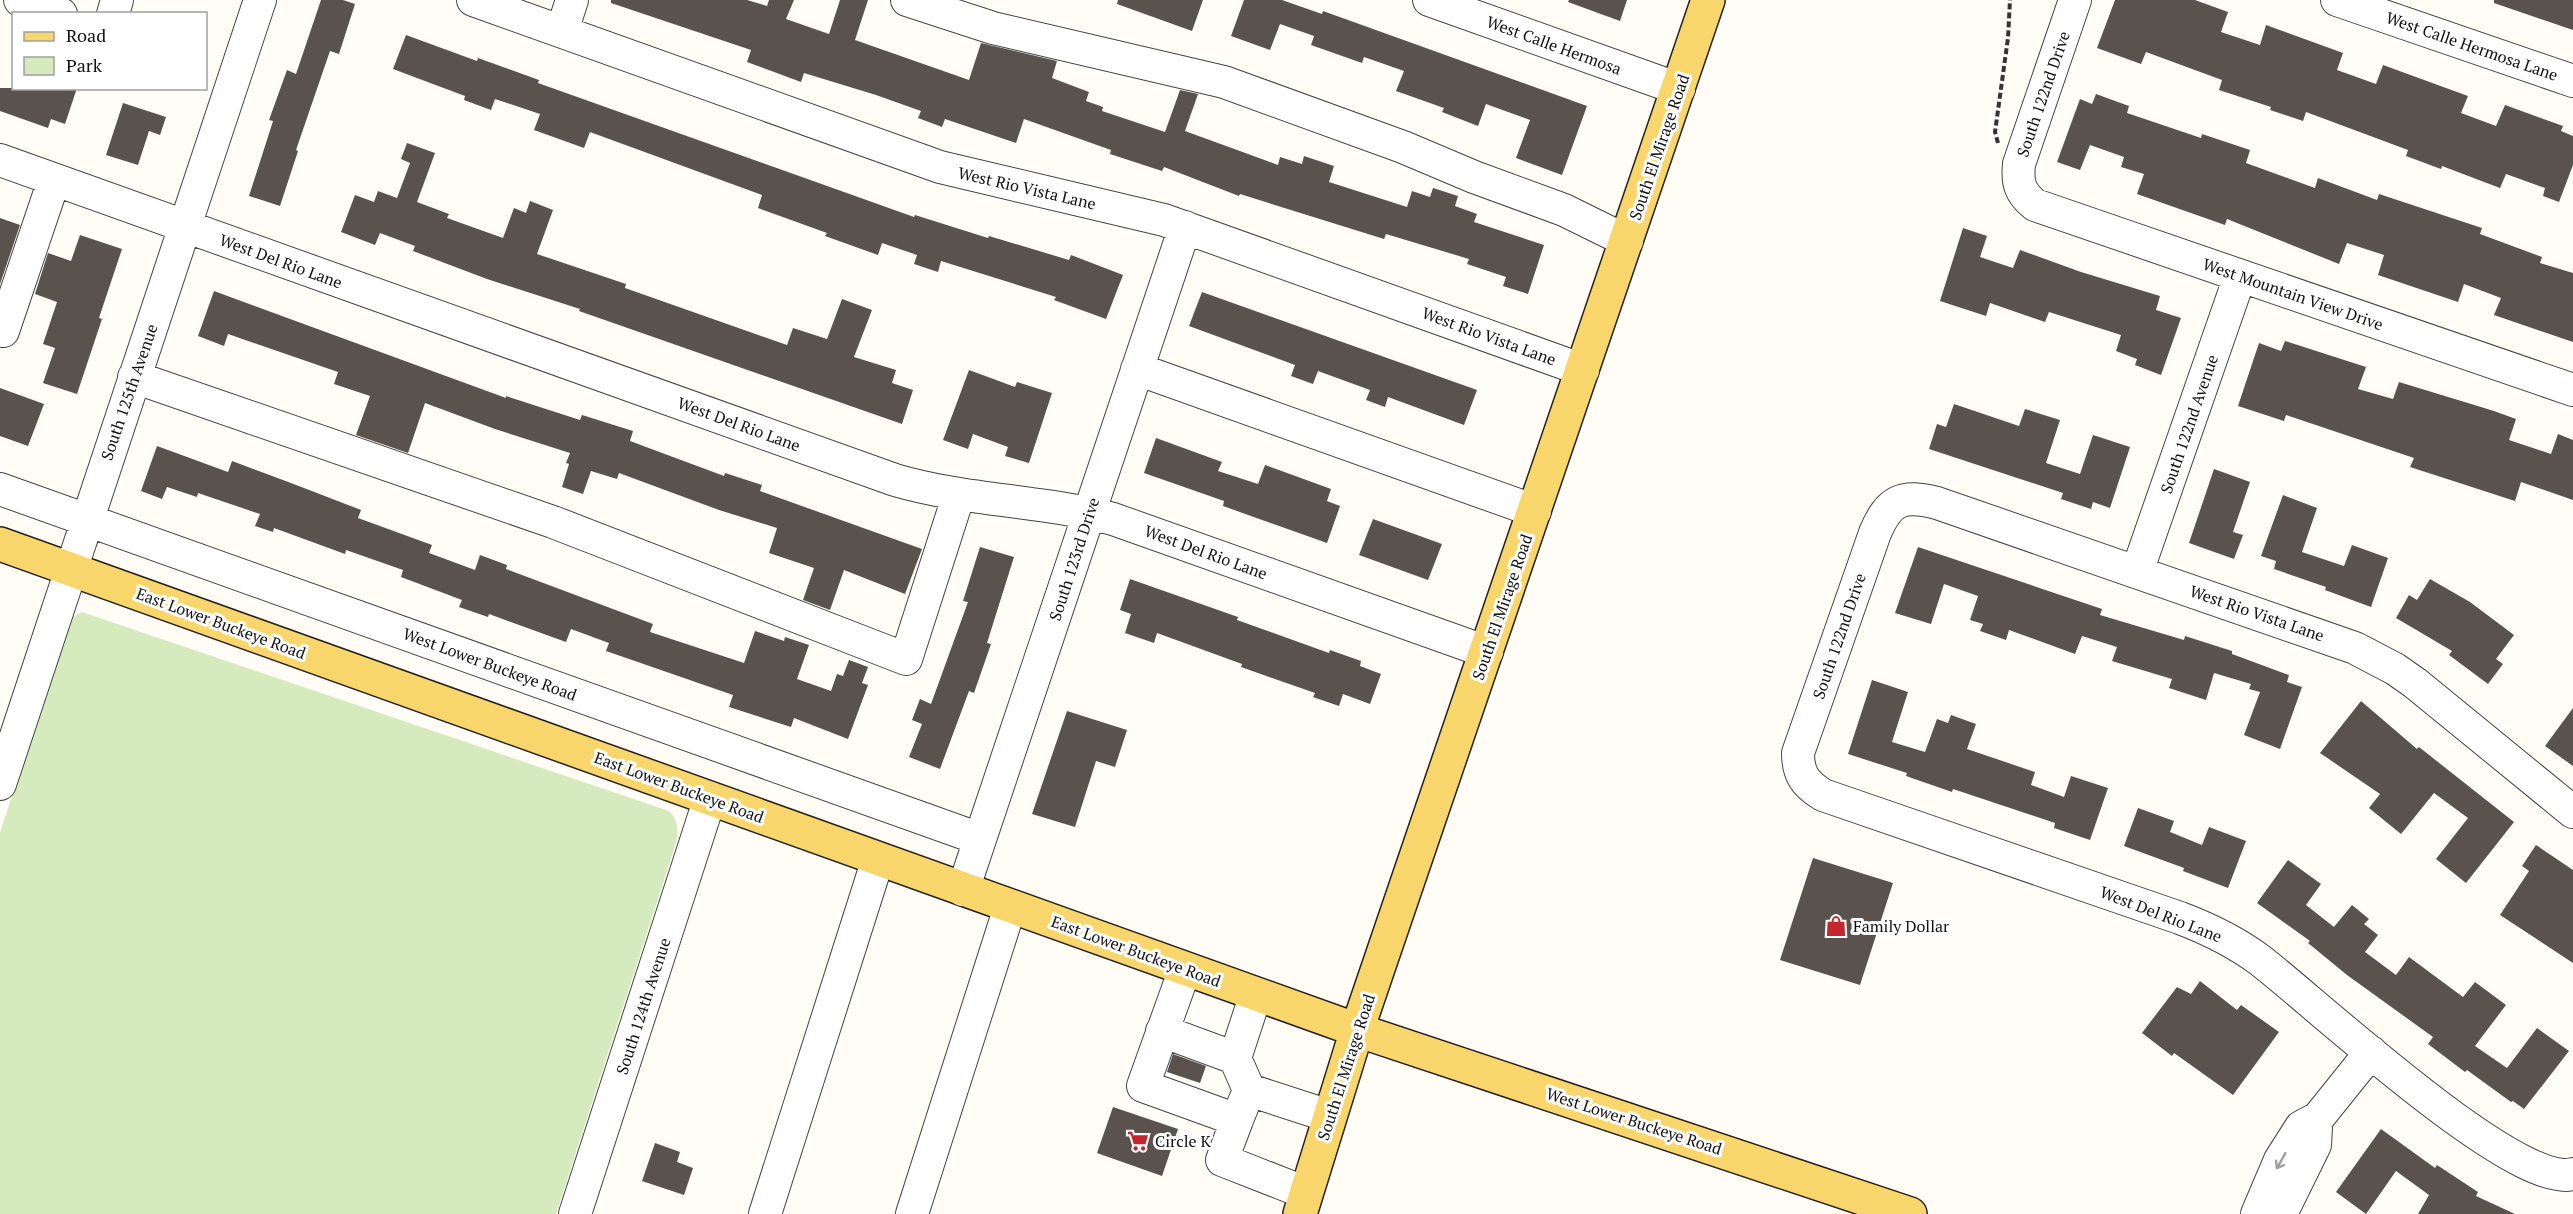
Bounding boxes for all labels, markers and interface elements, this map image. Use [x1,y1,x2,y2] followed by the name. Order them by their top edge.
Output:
[2383,6,2561,86] street label: West Calle Hermosa Lane
[1483,10,1625,80] street label: West Calle Hermosa
[12,12,207,90] legend
[66,23,106,47] text: Road
[2011,28,2075,160] street label: South 122nd Drive
[66,53,103,77] text: Park
[1624,71,1694,223] street label: South El Mirage Road
[956,161,1098,215] street label: West Rio Vista Lane
[217,229,345,293] street label: West Del Rio Lane
[2200,253,2386,335] street label: West Mountain View Drive
[1419,302,1559,370] street label: West Rio Vista Lane
[95,321,163,463] street label: South 125th Avenue
[2155,352,2223,496] street label: South 122nd Avenue
[675,392,803,456] street label: West Del Rio Lane
[1044,495,1104,623] street label: South 123rd Drive
[1142,520,1270,584] street label: West Del Rio Lane
[1467,531,1537,683] street label: South El Mirage Road
[1807,570,1871,702] street label: South 122nd Drive
[2187,580,2327,646] street label: West Rio Vista Lane
[133,582,309,664] street label: East Lower Buckeye Road
[400,622,580,706] street label: West Lower Buckeye Road
[591,746,767,828] street label: East Lower Buckeye Road
[2097,881,2225,947] street label: West Del Rio Lane
[1048,910,1224,992] street label: East Lower Buckeye Road
[1824,914,1848,938] shop icon: Family Dollar
[1853,915,1950,937] place label: Family Dollar
[610,935,676,1077] street label: South 124th Avenue
[1312,991,1380,1143] street label: South El Mirage Road
[1543,1082,1725,1160] street label: West Lower Buckeye Road
[1126,1129,1150,1153] supermarket icon: Circle K
[1155,1130,1211,1152] place label: Circle K
[2274,1152,2286,1169] one-way arrow

